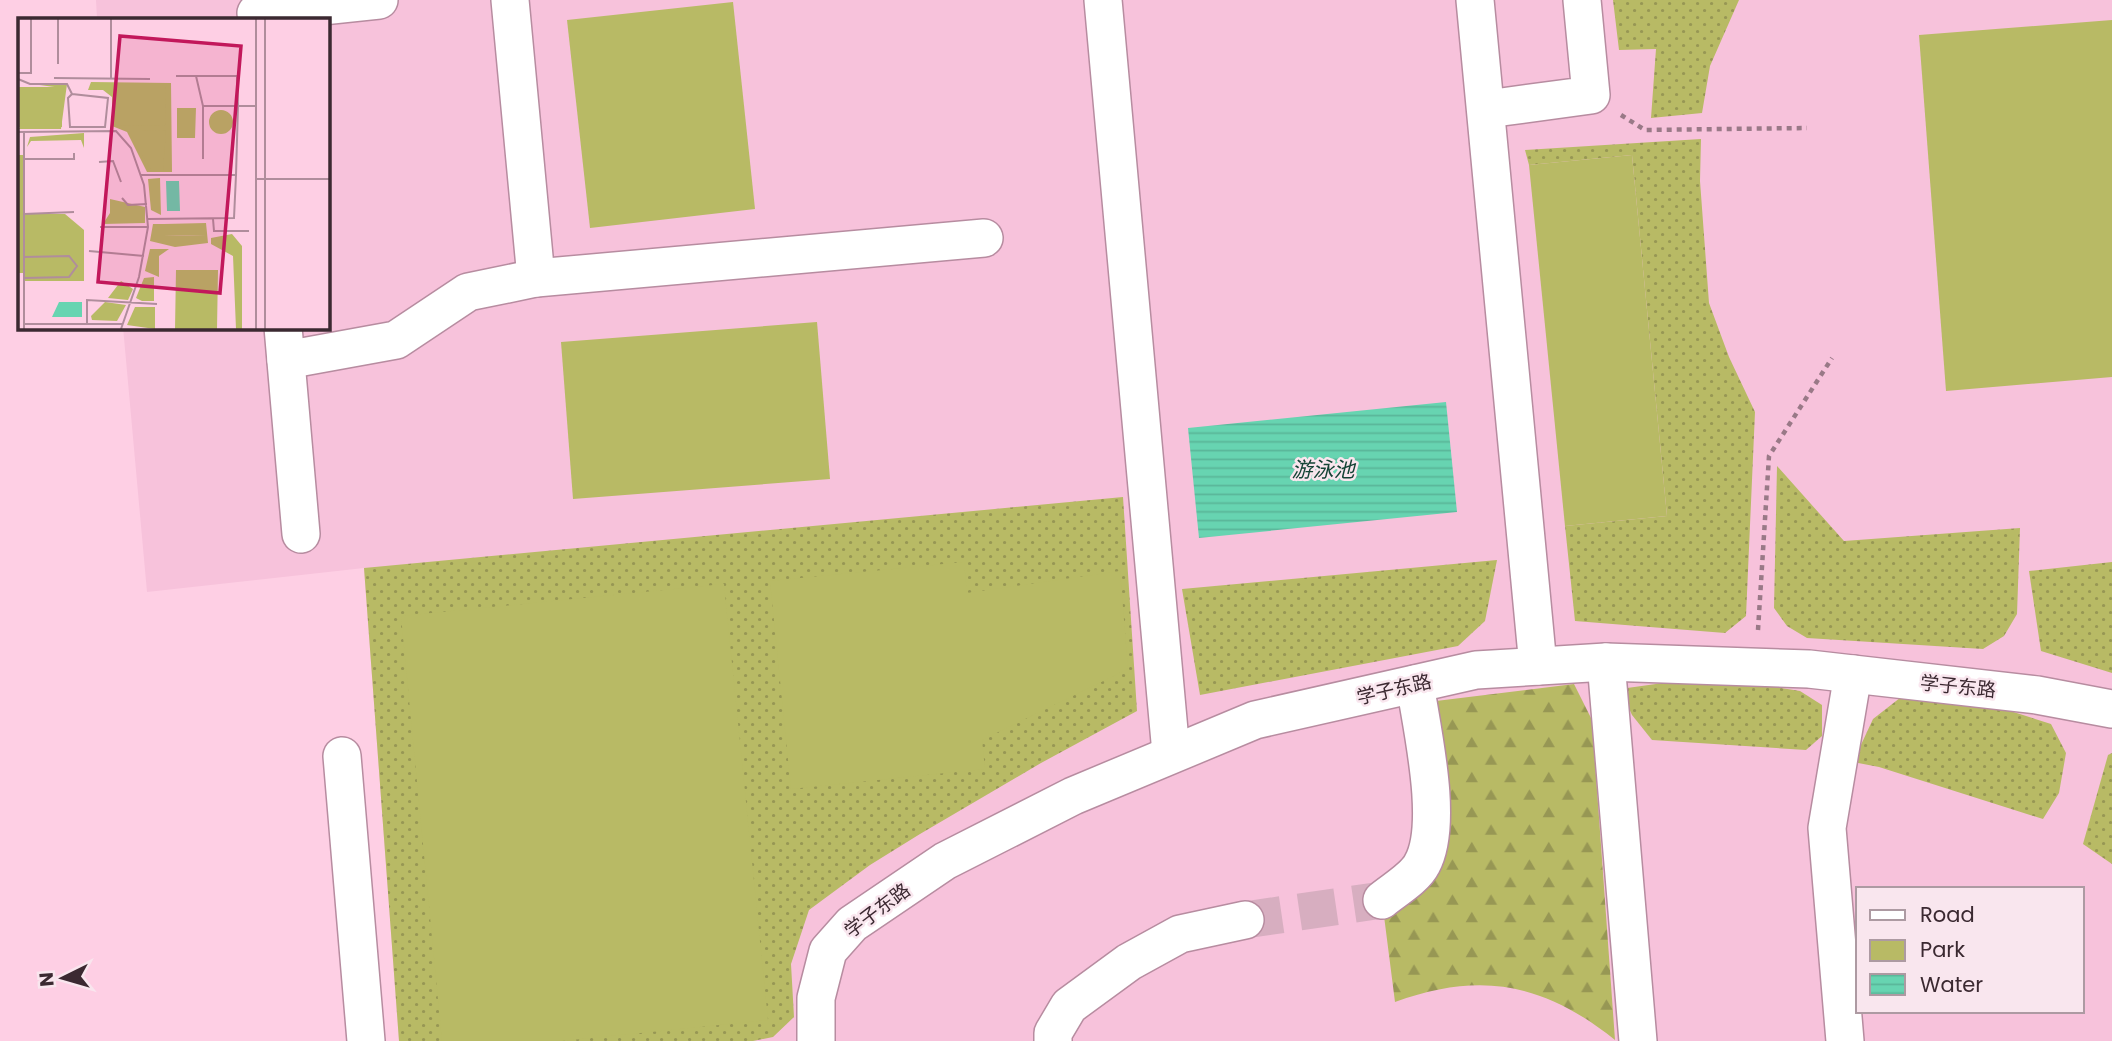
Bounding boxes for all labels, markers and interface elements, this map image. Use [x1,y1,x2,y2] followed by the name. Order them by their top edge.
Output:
[18,18,329,329] inset map
[1292,455,1356,484] water label: 游泳池
[1354,668,1434,711] street label: 学子东路
[1919,669,1997,704] street label: 学子东路
[839,877,916,944] street label: 学子东路
[1856,887,2084,1013] legend
[1920,900,1975,929] text: Road
[1920,935,1965,964] text: Park
[28,943,98,1013] north arrow
[1920,970,1983,999] text: Water
[32,971,61,988] text: N

